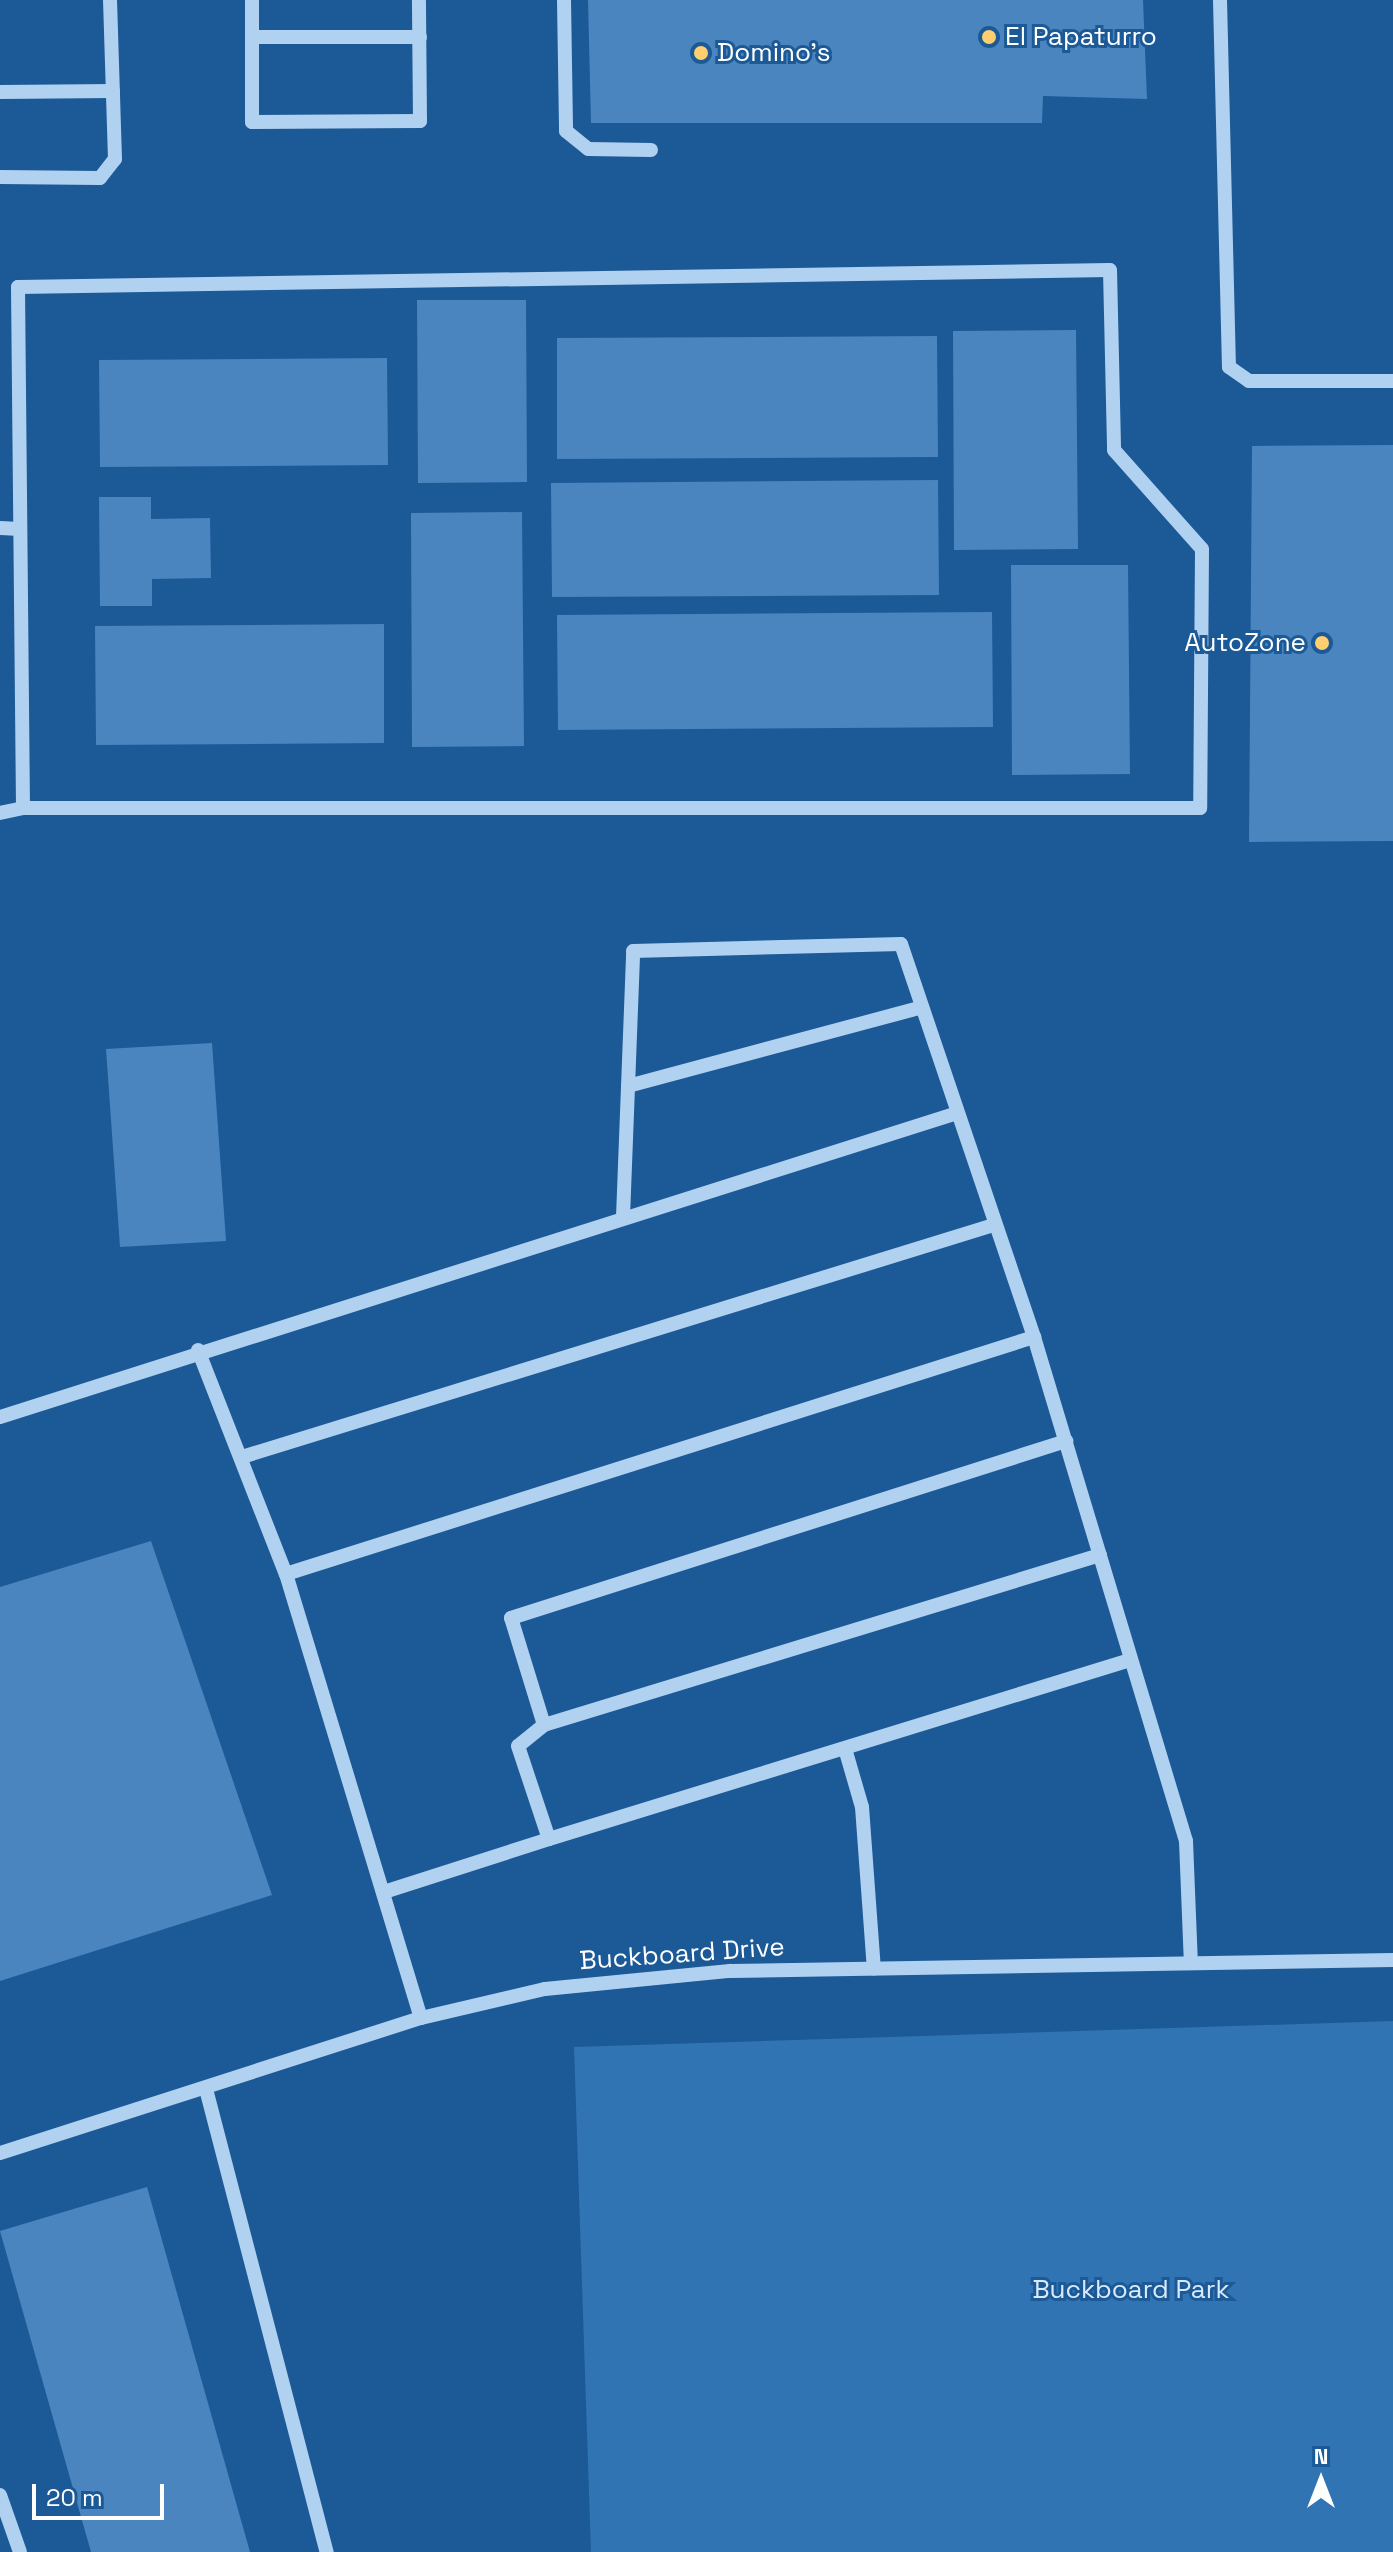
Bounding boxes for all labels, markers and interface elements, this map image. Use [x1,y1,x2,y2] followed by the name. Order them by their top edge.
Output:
[1005,21,1157,53] place label: El Papaturro
[980,28,998,46] marker: El Papaturro
[717,37,830,69] place label: Domino's
[692,44,710,62] marker: Domino's
[1184,627,1306,659] place label: AutoZone
[1313,634,1331,652] marker: AutoZone
[578,1931,786,1977] street label: Buckboard Drive
[1032,2274,1230,2306] park label: Buckboard Park
[1281,2440,1361,2520] north arrow
[1314,2442,1328,2470] text: N
[36,2468,168,2518] scale bar
[46,2482,103,2513] text: 20 m

